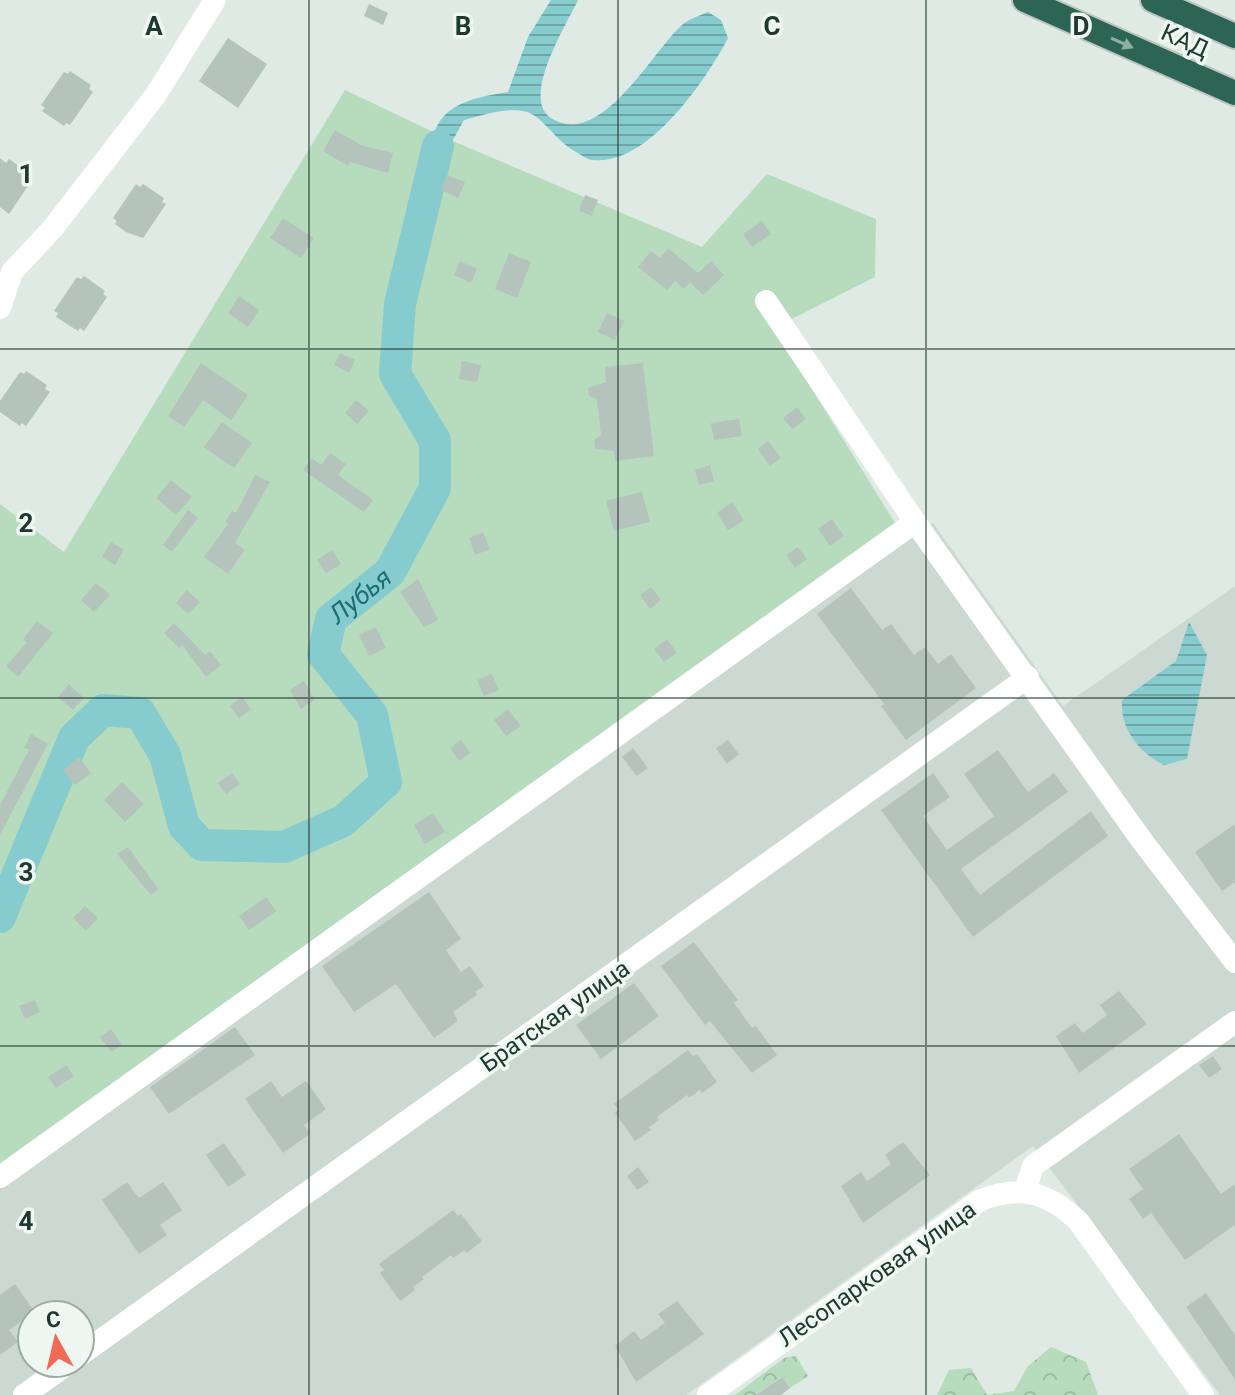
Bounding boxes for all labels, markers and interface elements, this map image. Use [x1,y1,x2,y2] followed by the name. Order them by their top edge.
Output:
[145,11,163,41] text: A
[455,11,471,41] text: B
[763,11,781,41] text: C
[1073,11,1089,41] text: D
[1157,18,1213,64] street label: КАД
[1110,36,1134,50] one-way arrow
[19,159,33,189] text: 1
[19,508,33,538] text: 2
[322,562,397,630] water label: Лубья
[19,857,33,887] text: 3
[475,954,635,1078] street label: Братская улица
[773,1195,981,1353] street label: Лесопарковая улица
[19,1206,34,1236] text: 4
[16,1299,96,1379] north arrow
[44,1306,62,1333] text: С

